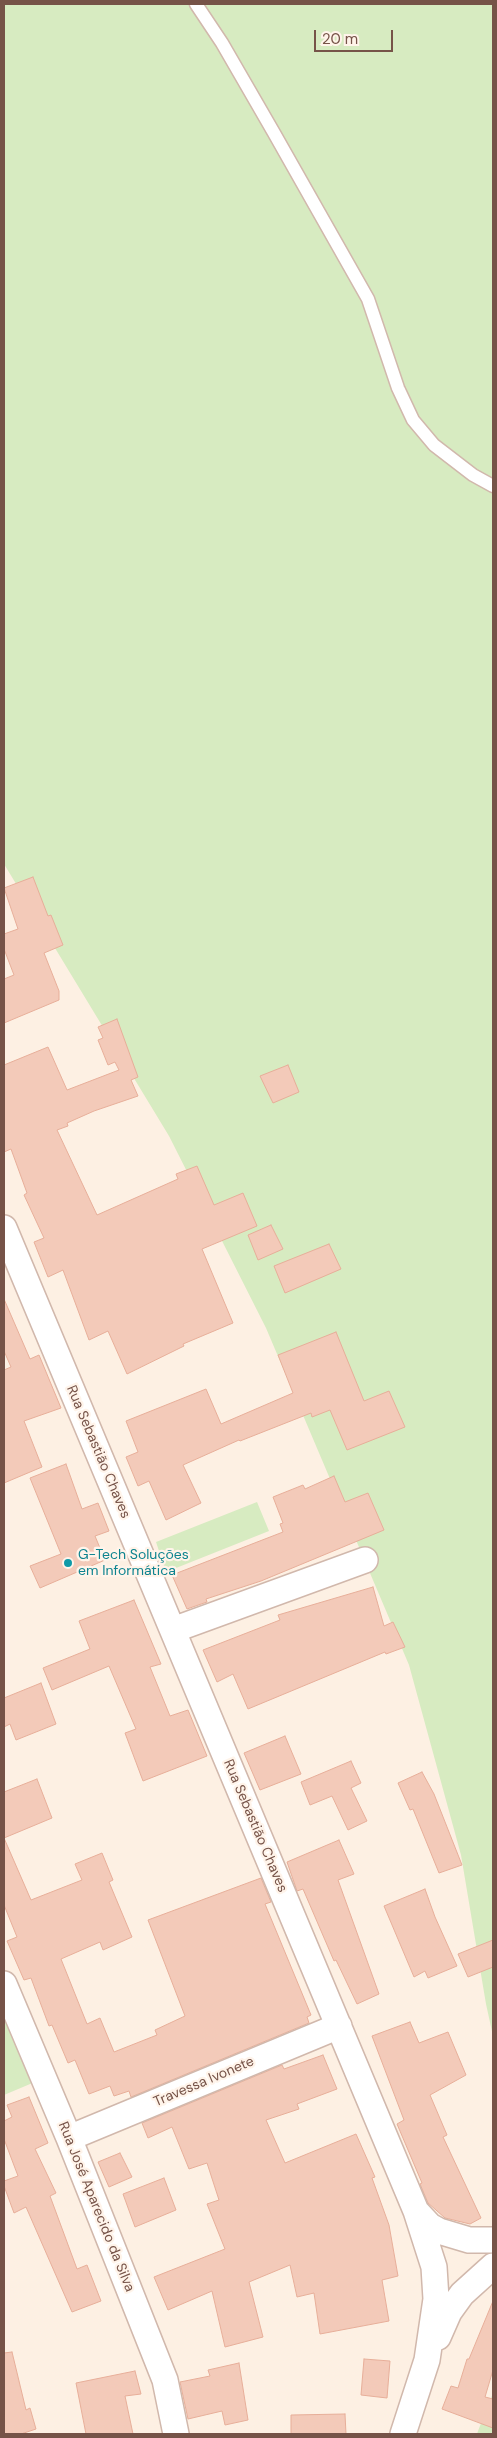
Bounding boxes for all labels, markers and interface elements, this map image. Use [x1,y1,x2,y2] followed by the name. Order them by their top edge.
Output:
[317,20,396,52] scale bar
[322,29,358,49] text: 20 m
[62,1383,134,1521] street label: Rua Sebastião Chaves
[78,1547,189,1580] place label: G-Tech Soluções em Informática
[62,1557,74,1569] marker: G-Tech Soluções em Informática
[219,1757,291,1895] street label: Rua Sebastião Chaves
[151,2053,257,2111] street label: Travessa Ivonete
[54,2120,138,2294] street label: Rua José Aparecido da Silva

